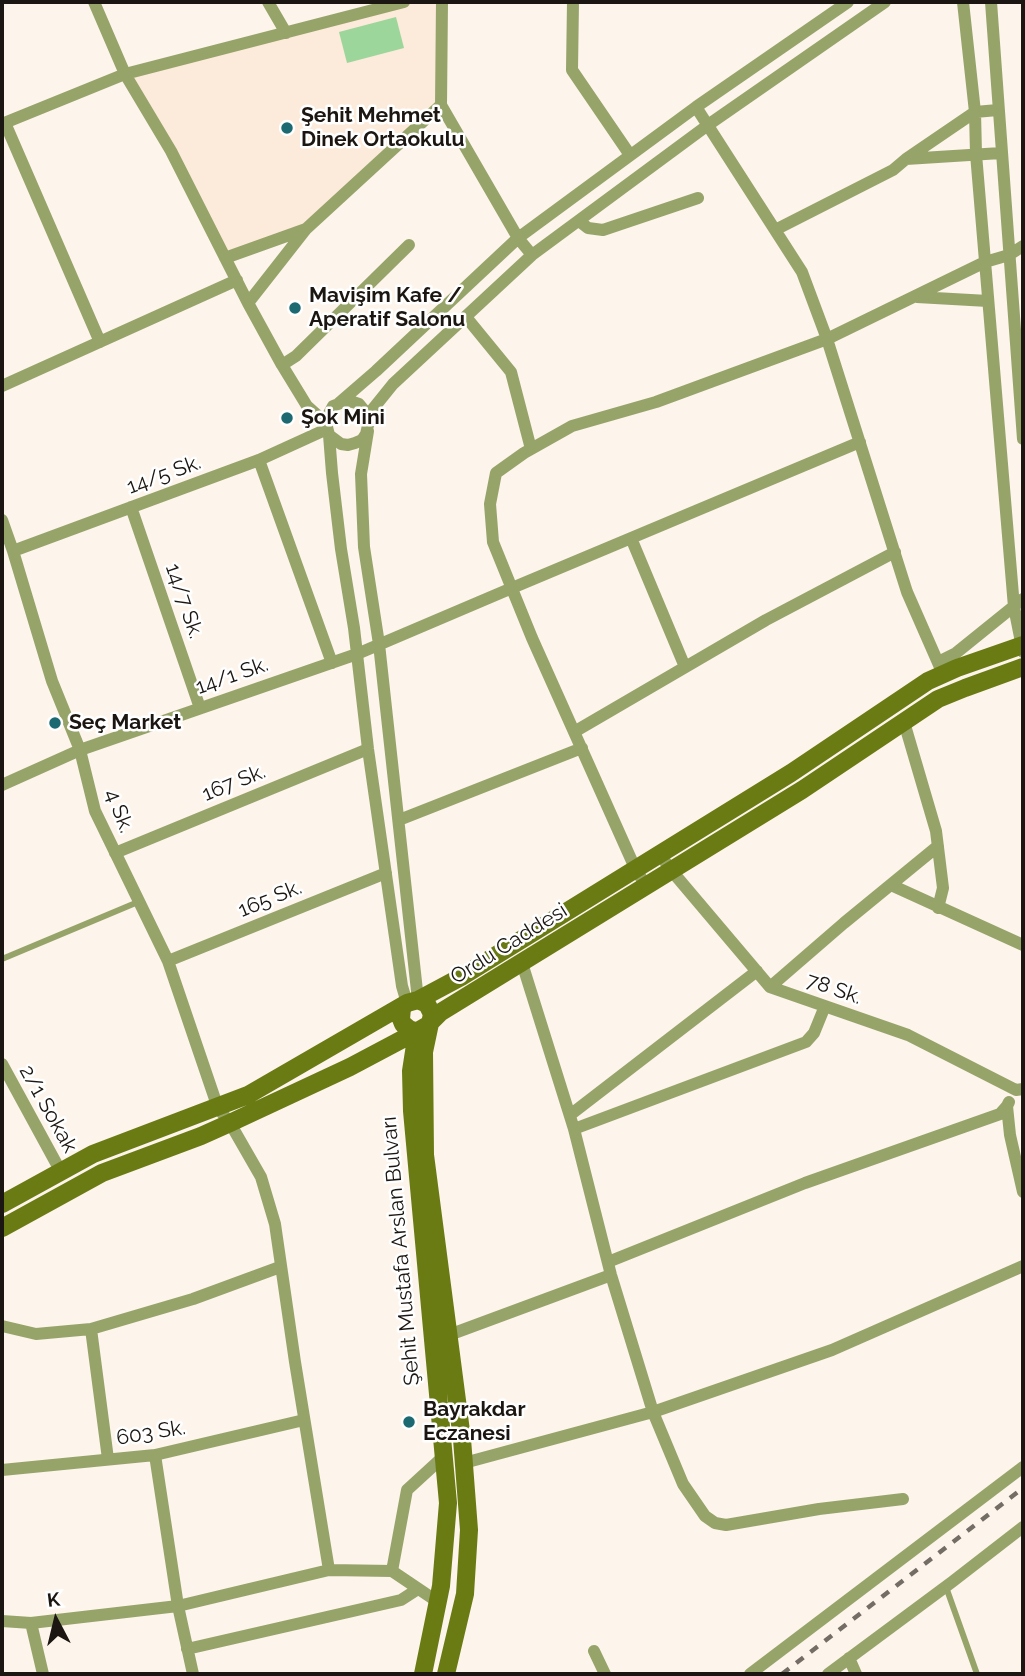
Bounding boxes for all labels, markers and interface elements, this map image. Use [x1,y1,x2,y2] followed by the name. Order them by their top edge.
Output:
[301,103,464,153] place label: Şehit Mehmet Dinek Ortaokulu
[279,120,295,136] marker: Şehit Mehmet Dinek Ortaokulu
[309,283,465,333] place label: Mavişim Kafe / Aperatif Salonu
[287,300,303,316] marker: Mavişim Kafe / Aperatif Salonu
[301,405,385,431] place label: Şok Mini
[279,410,295,426] marker: Şok Mini
[124,450,204,500] street label: 14/5 Sk.
[159,560,209,642] street label: 14/7 Sk.
[192,652,272,700] street label: 14/1 Sk.
[69,710,181,736] place label: Seç Market
[47,715,63,731] marker: Seç Market
[199,759,269,807] street label: 167 Sk.
[99,786,139,836] street label: 4 Sk.
[235,875,305,923] street label: 165 Sk.
[446,898,572,990] street label: Ordu Caddesi
[803,968,865,1010] street label: 78 Sk.
[14,1061,82,1157] street label: 2/1 Sokak
[377,1115,425,1387] street label: Şehit Mustafa Arslan Bulvarı
[423,1397,526,1447] place label: Bayrakdar Eczanesi
[401,1414,417,1430] marker: Bayrakdar Eczanesi
[114,1415,188,1451] street label: 603 Sk.
[21,1585,91,1655] north arrow
[46,1587,61,1611] text: K

